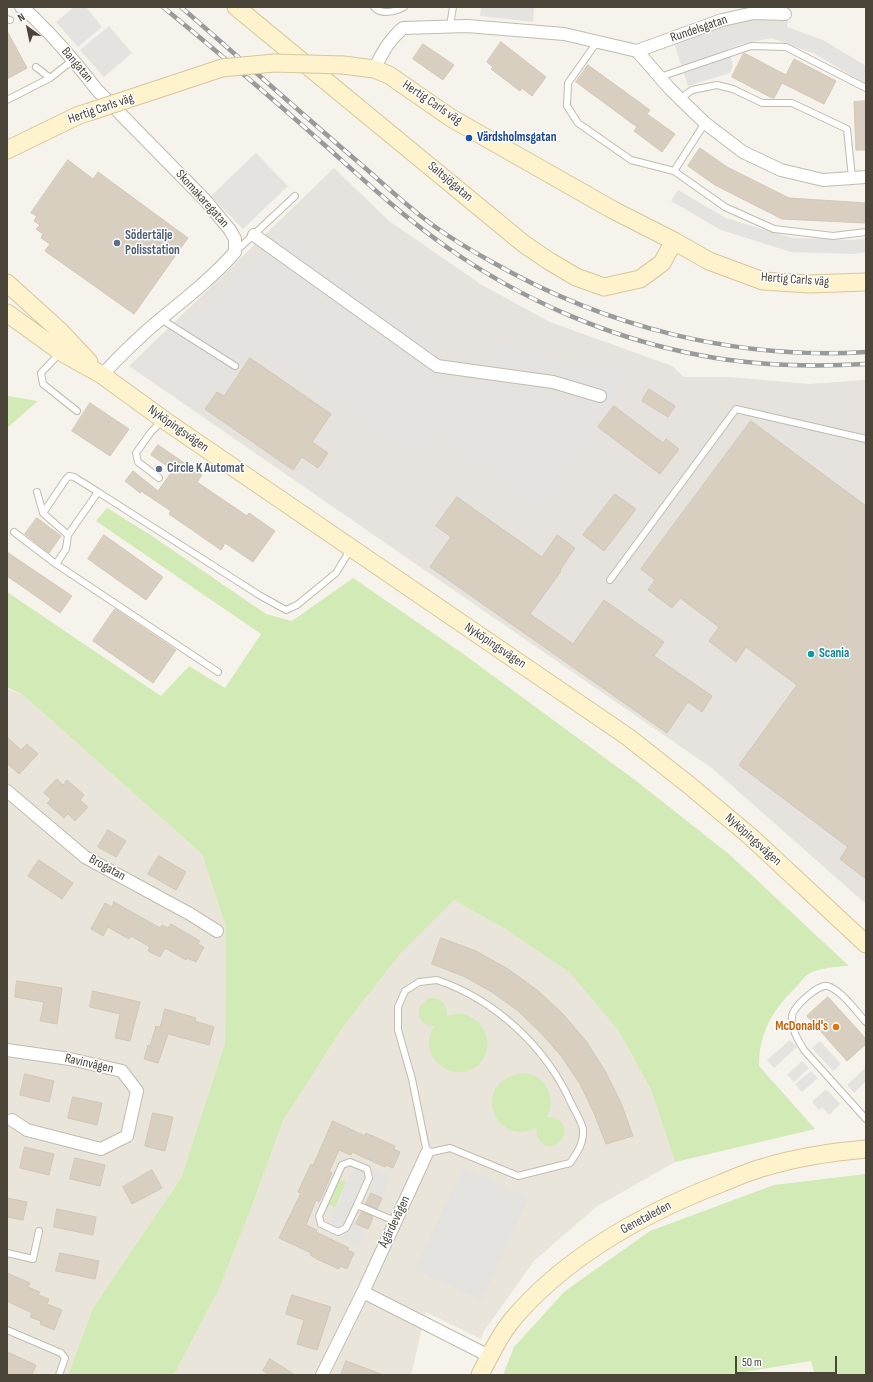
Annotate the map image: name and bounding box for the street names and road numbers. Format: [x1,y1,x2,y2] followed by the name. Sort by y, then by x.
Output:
[668,12,730,46] street label: Rundelsgatan
[58,44,96,86] street label: Bangatan
[399,77,465,129] street label: Hertig Carls väg
[66,90,136,128] street label: Hertig Carls väg
[424,159,476,205] street label: Saltsjögatan
[172,167,232,231] street label: Skomakaregatan
[760,270,830,290] street label: Hertig Carls väg
[145,402,211,456] street label: Nyköpingsvägen
[461,620,529,672] street label: Nyköpingsvägen
[721,811,785,869] street label: Nyköpingsvägen
[86,852,128,884] street label: Brogatan
[63,1051,115,1077] street label: Ravinvägen
[376,1194,414,1250] street label: Ågärdevägen
[618,1198,674,1238] street label: Genetaleden

